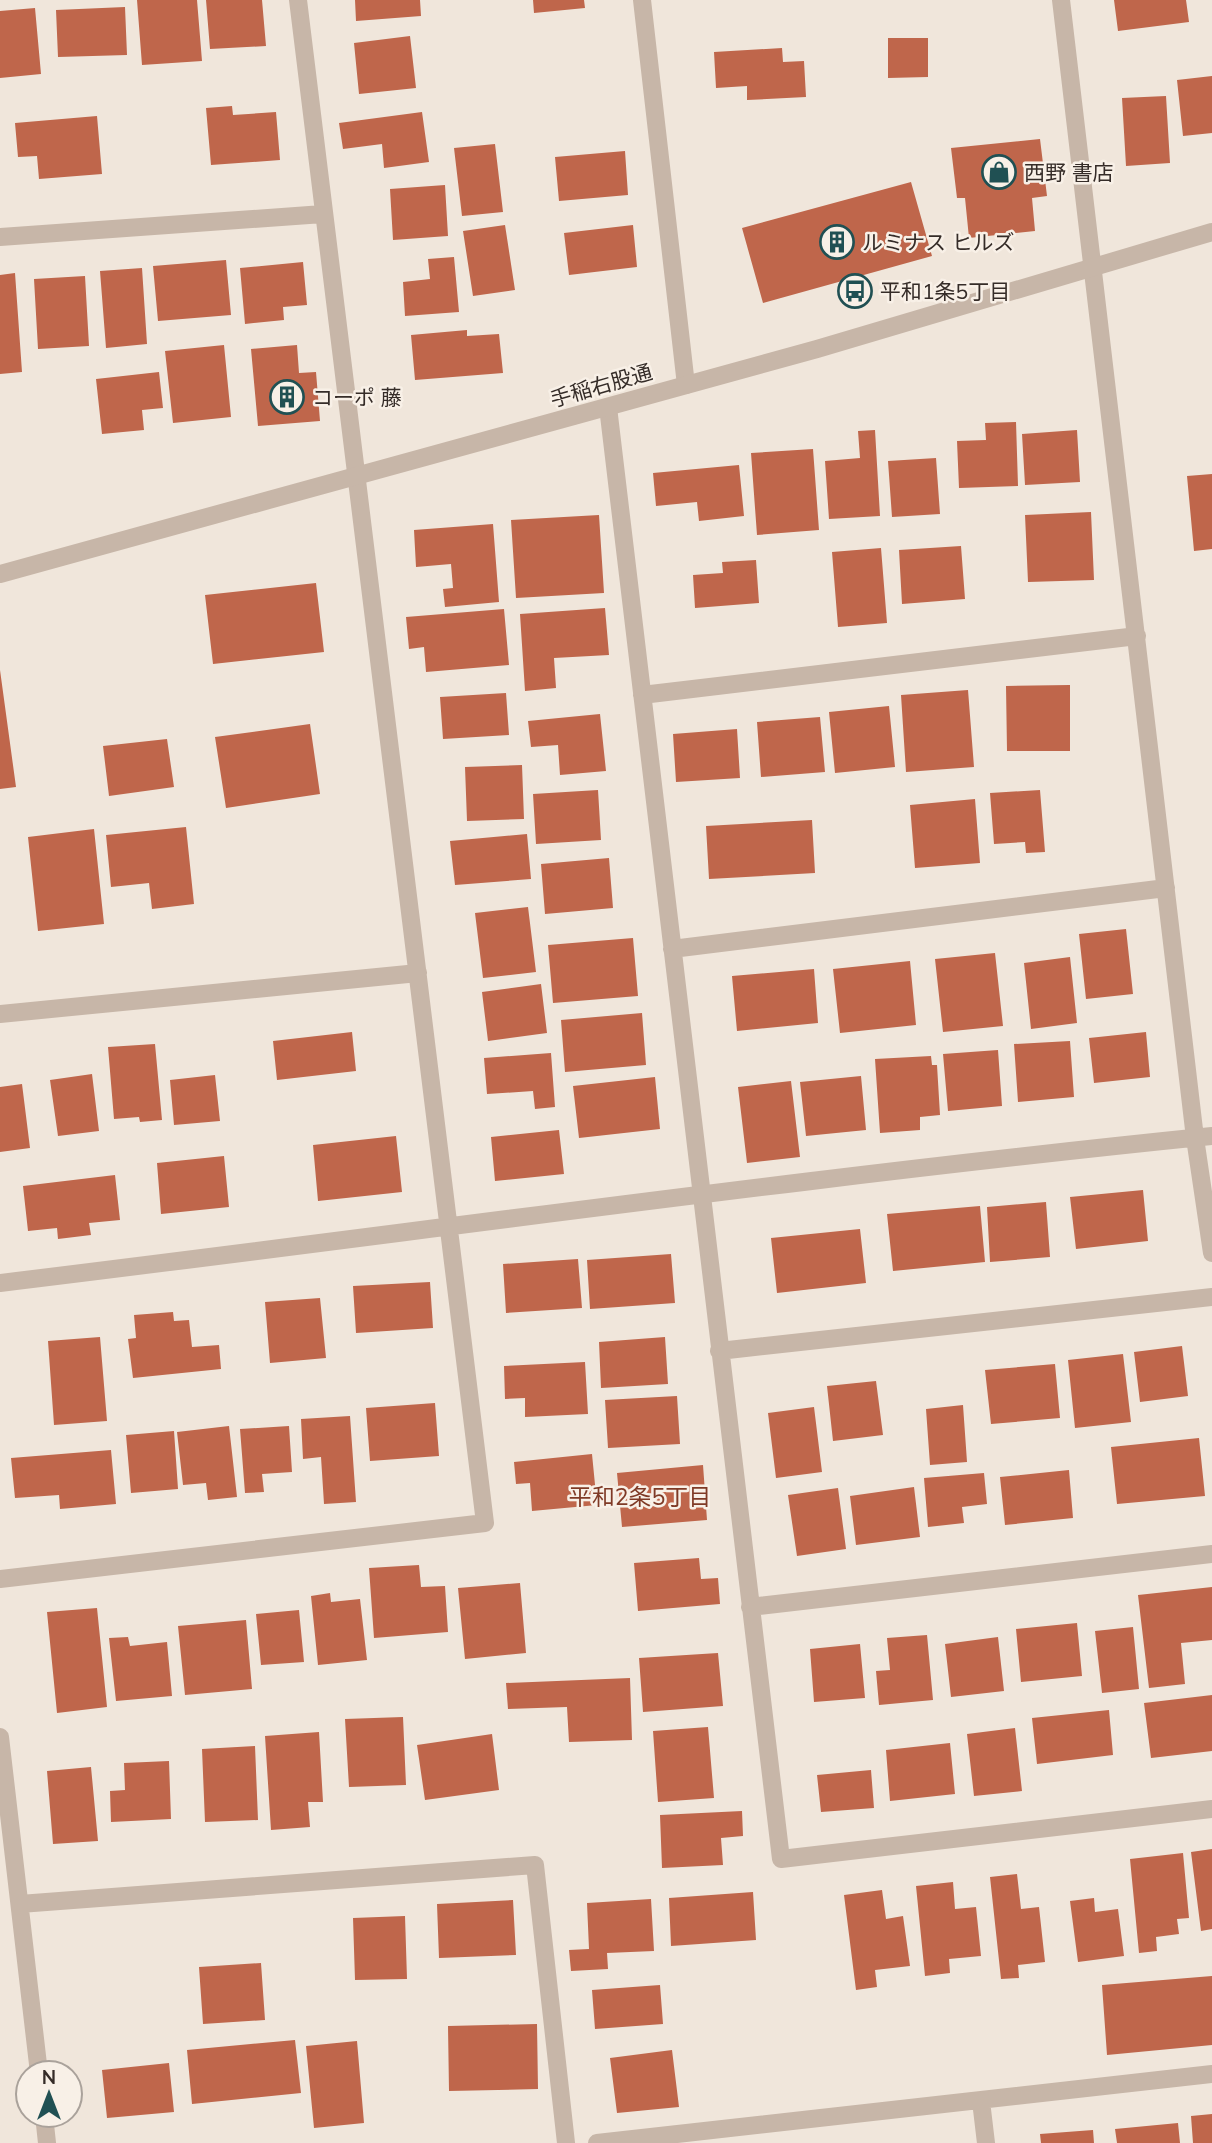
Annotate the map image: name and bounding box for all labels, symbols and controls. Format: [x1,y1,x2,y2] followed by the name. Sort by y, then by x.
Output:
[980,153,1018,191] shop icon: 西野 書店
[1024,159,1113,185] place label: 西野 書店
[818,223,856,261] building icon: ルミナス ヒルズ
[862,229,1014,255] place label: ルミナス ヒルズ
[836,272,874,310] bus stop icon: 平和1条5丁目
[880,278,1010,304] place label: 平和1条5丁目
[547,358,655,412] street label: 手稲右股通
[268,378,306,416] building icon: コーポ 藤
[312,384,401,410] place label: コーポ 藤
[569,1482,711,1511] district label: 平和2条5丁目
[14,2059,84,2129] north arrow
[42,2065,56,2089] text: N

